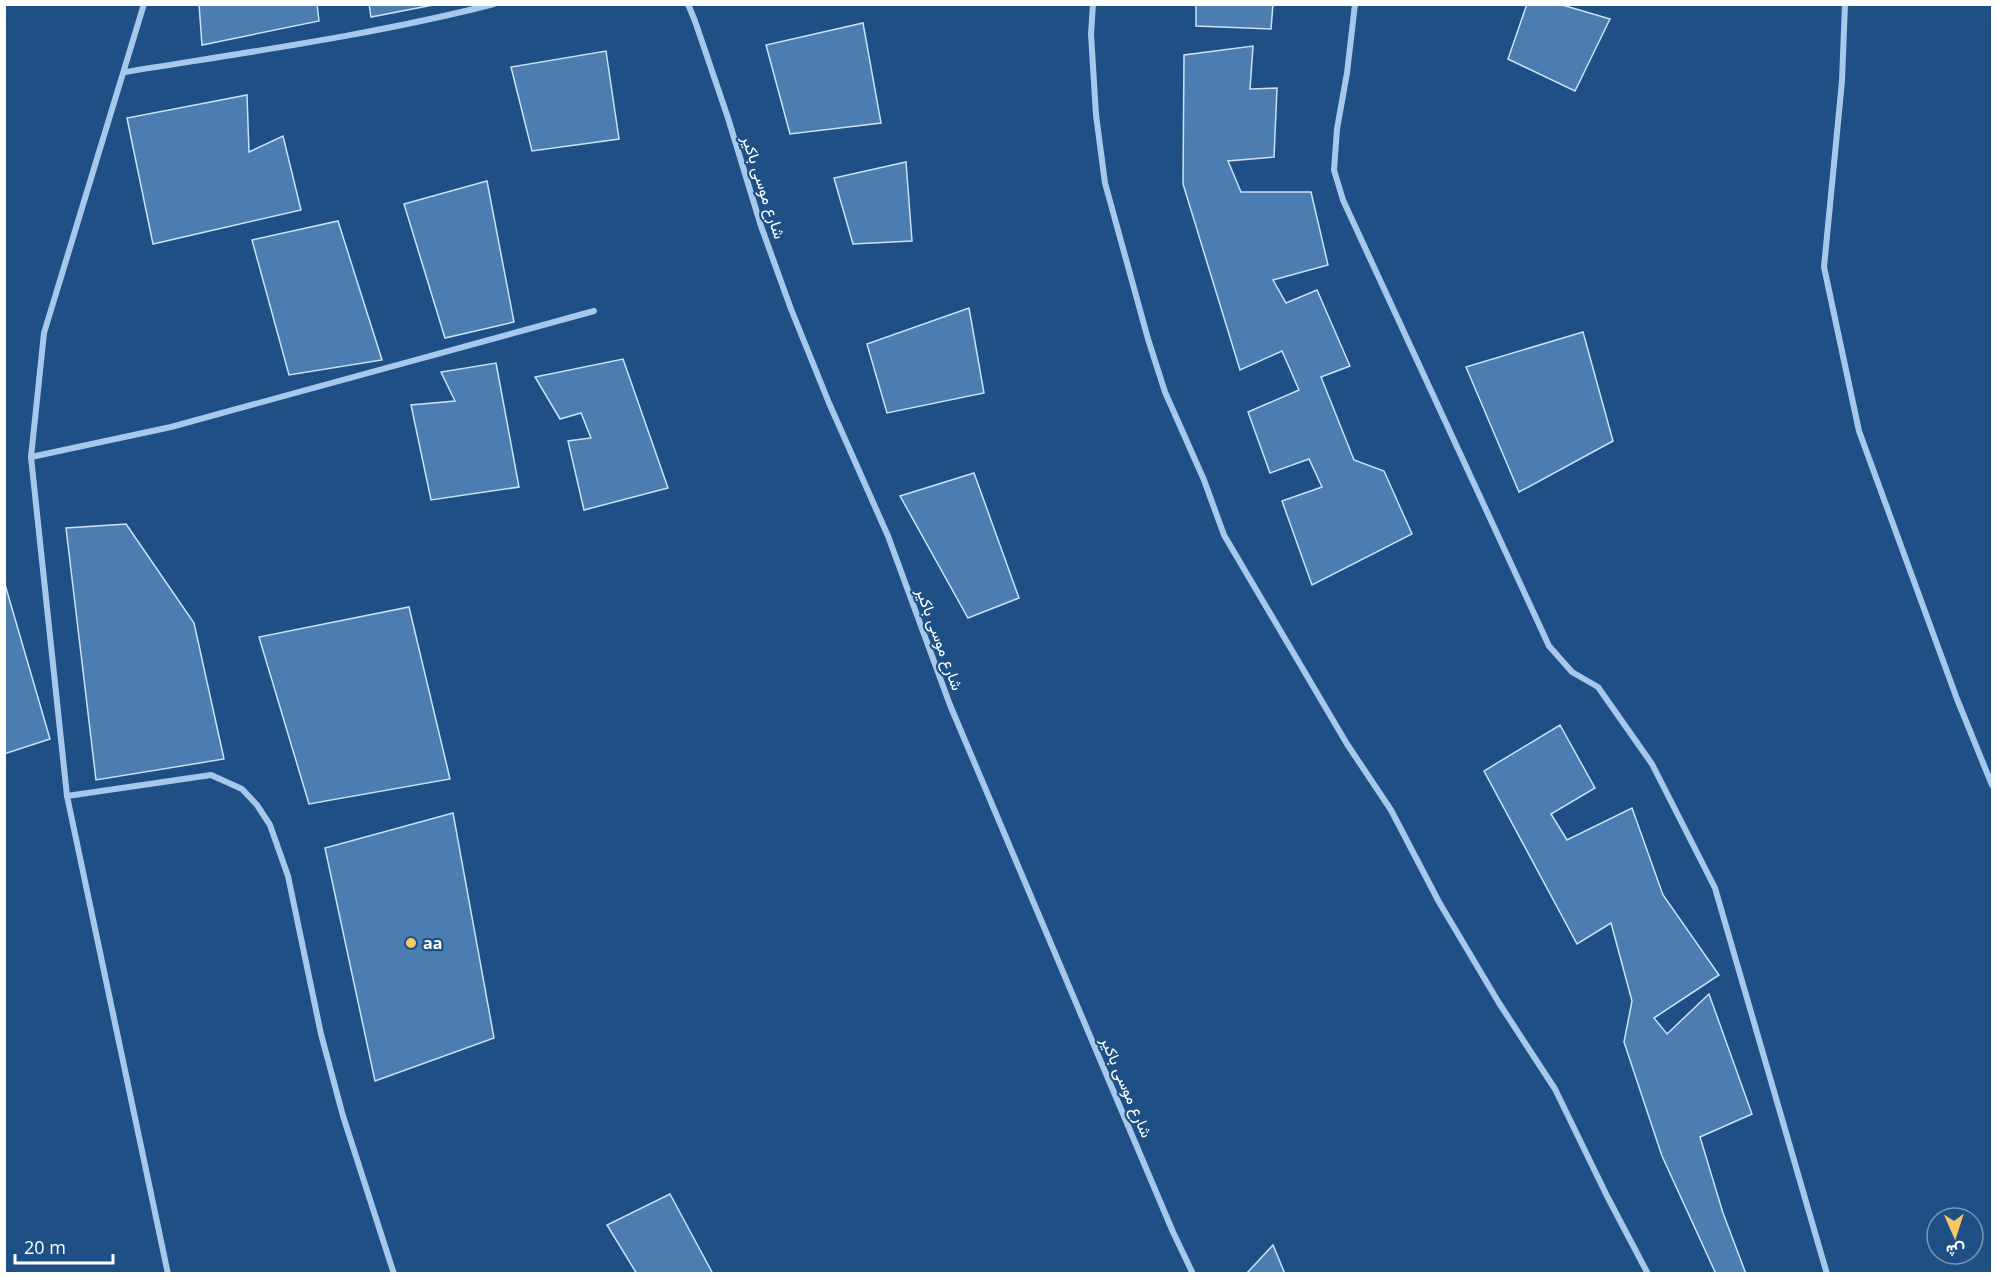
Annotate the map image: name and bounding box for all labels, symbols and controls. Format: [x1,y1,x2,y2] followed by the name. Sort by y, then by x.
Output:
[736,131,791,242] street label: شارع موسى باكير
[910,584,969,694] street label: شارع موسى باكير
[423,932,442,954] place label: aa
[404,936,418,950] marker: aa
[1095,1032,1158,1141] street label: شارع موسى باكير
[1925,1206,1985,1266] north arrow
[15,1227,112,1265] scale bar
[24,1235,66,1259] text: 20 m
[1946,1239,1966,1262] text: ش

